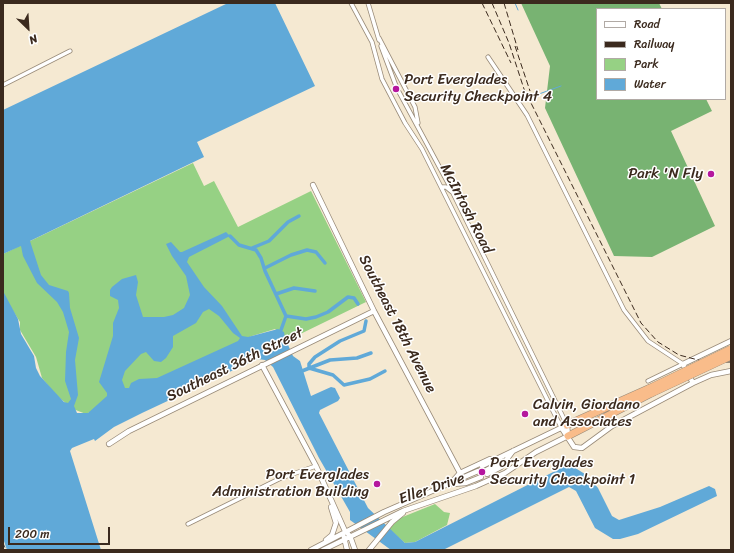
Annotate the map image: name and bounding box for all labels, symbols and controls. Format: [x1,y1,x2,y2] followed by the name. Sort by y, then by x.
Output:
[8,8,48,48] north arrow
[596,8,726,100] legend
[634,13,660,35] text: Road
[26,29,41,50] text: N
[634,33,675,55] text: Railway
[634,53,659,75] text: Park
[404,71,552,106] place label: Port Everglades Security Checkpoint 4
[634,73,666,95] text: Water
[391,84,401,94] marker: Port Everglades Security Checkpoint 4
[436,161,496,257] street label: McIntosh Road
[628,165,703,183] place label: Park 'N Fly
[706,169,716,179] marker: Park 'N Fly
[354,252,440,396] street label: Southeast 18th Avenue
[164,324,306,406] street label: Southeast 36th Street
[533,396,640,431] place label: Calvin, Giordano and Associates
[520,409,530,419] marker: Calvin, Giordano and Associates
[490,454,635,489] place label: Port Everglades Security Checkpoint 1
[212,466,369,501] place label: Port Everglades Administration Building
[477,467,487,477] marker: Port Everglades Security Checkpoint 1
[397,469,467,509] street label: Eller Drive
[372,479,382,489] marker: Port Everglades Administration Building
[10,519,112,545] scale bar
[15,523,49,545] text: 200 m

